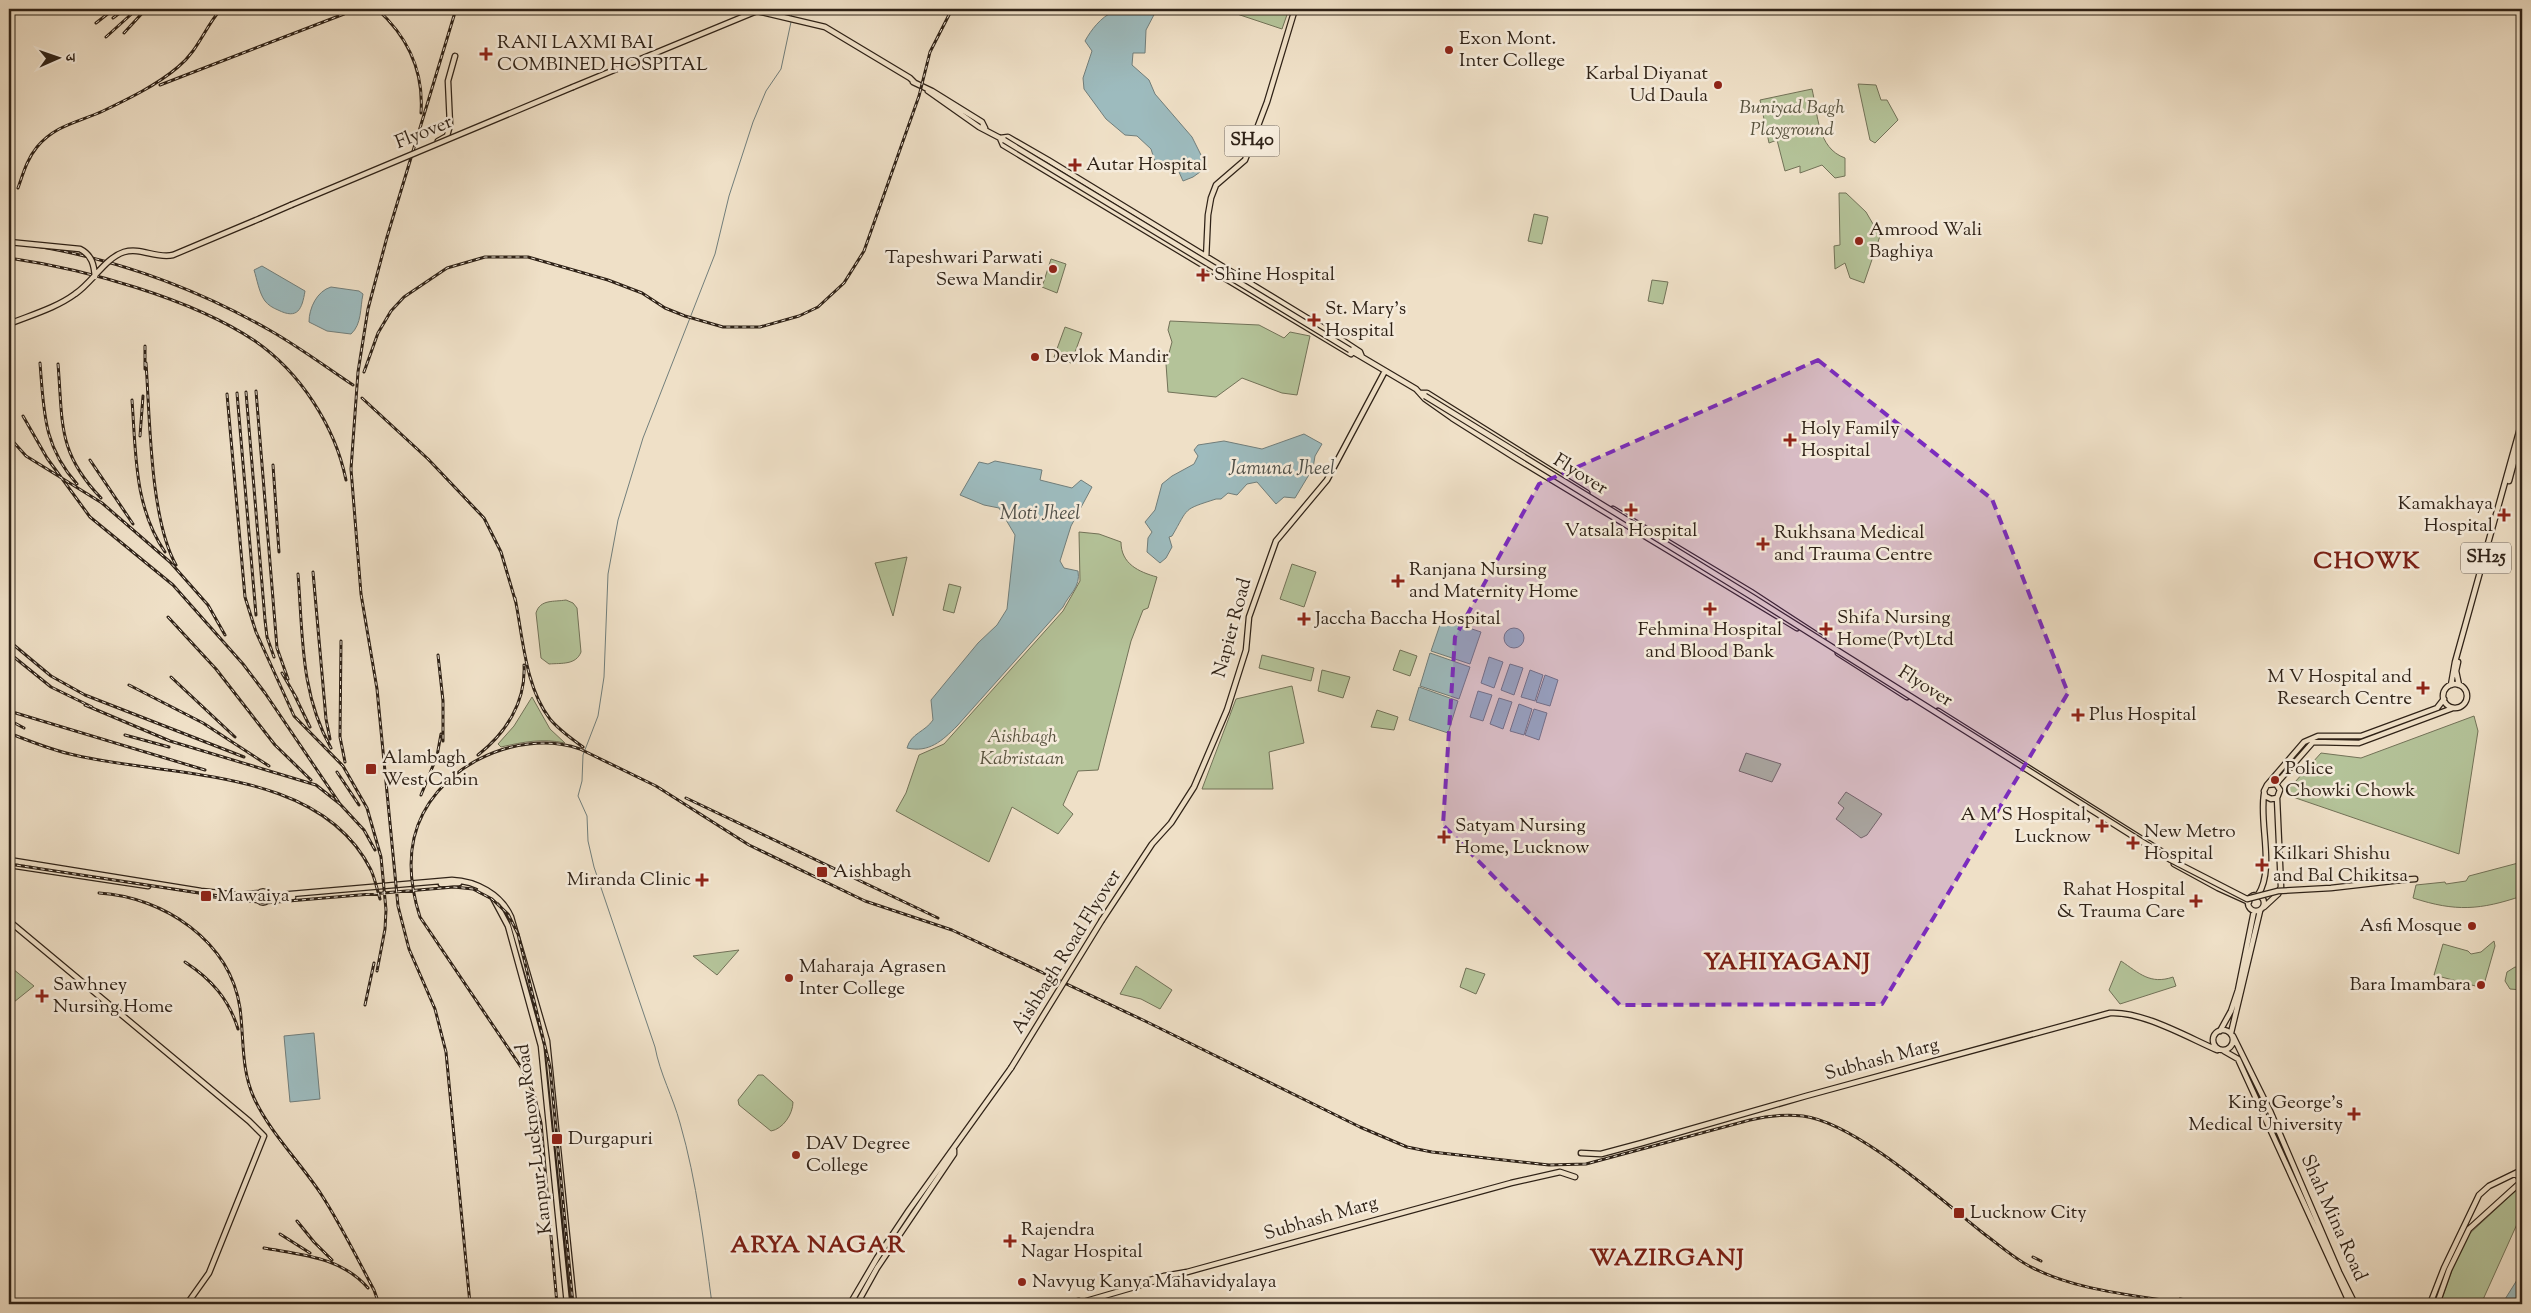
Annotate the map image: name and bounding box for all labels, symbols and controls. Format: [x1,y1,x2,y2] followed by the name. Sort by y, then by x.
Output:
[1459,26,1565,75] place label: Exon Mont. Inter College
[497,30,708,79] place label: RANI LAXMI BAI COMBINED HOSPITAL
[32,32,82,82] north arrow
[1443,44,1455,56] marker: Exon Mont. Inter College
[479,47,493,61] marker: RANI LAXMI BAI COMBINED HOSPITAL
[59,53,79,62] text: उ
[1585,61,1708,110] place label: Karbal Diyanat Ud Daula
[1712,79,1724,91] marker: Karbal Diyanat Ud Daula
[1739,95,1846,144] park label: Buniyad Bagh Playground
[391,109,457,157] street label: Flyover
[1224,125,1280,156] road number: SH40
[1086,152,1207,179] place label: Autar Hospital
[1068,158,1082,172] marker: Autar Hospital
[1869,217,1982,266] place label: Amrood Wali Baghiya
[1853,235,1865,247] marker: Amrood Wali Baghiya
[885,245,1043,294] place label: Tapeshwari Parwati Sewa Mandir
[1214,262,1335,289] place label: Shine Hospital
[1047,263,1059,275] marker: Tapeshwari Parwati Sewa Mandir
[1196,268,1210,282] marker: Shine Hospital
[1325,296,1406,345] place label: St. Mary's Hospital
[1307,313,1321,327] marker: St. Mary's Hospital
[1045,344,1169,371] place label: Devlok Mandir
[1029,351,1041,363] marker: Devlok Mandir
[1801,416,1900,465] place label: Holy Family Hospital
[1783,433,1797,447] marker: Holy Family Hospital
[1547,448,1613,502] street label: Flyover
[1228,455,1335,484] water label: Jamuna Jheel
[2398,491,2493,540] place label: Kamakhaya Hospital
[1000,500,1080,529] water label: Moti Jheel
[1624,503,1638,517] marker: Vatsala Hospital
[2497,508,2511,522] marker: Kamakhaya Hospital
[1565,518,1697,545] place label: Vatsala Hospital
[1774,520,1933,569] place label: Rukhsana Medical and Trauma Centre
[1756,537,1770,551] marker: Rukhsana Medical and Trauma Centre
[2461,542,2511,574] road number: SH25
[2313,545,2421,579] district label: CHOWK
[1409,557,1579,606] place label: Ranjana Nursing and Maternity Home
[1391,574,1405,588] marker: Ranjana Nursing and Maternity Home
[1207,575,1259,681] street label: Napier Road
[1703,602,1717,616] marker: Fehmina Hospital and Blood Bank
[1837,605,1954,654] place label: Shifa Nursing Home(Pvt)Ltd
[1314,606,1501,633] place label: Jaccha Baccha Hospital
[1297,612,1311,626] marker: Jaccha Baccha Hospital
[1638,617,1782,666] place label: Fehmina Hospital and Blood Bank
[1819,622,1833,636] marker: Shifa Nursing Home(Pvt)Ltd
[1892,660,1958,714] street label: Flyover
[2267,664,2412,713] place label: M V Hospital and Research Centre
[2416,681,2430,695] marker: M V Hospital and Research Centre
[2089,702,2197,729] place label: Plus Hospital
[2071,708,2085,722] marker: Plus Hospital
[979,724,1065,773] park label: Aishbagh Kabristaan
[382,745,479,794] place label: Alambagh West Cabin
[2285,756,2416,805] place label: Police Chowki Chowk
[364,762,378,776] marker: Alambagh West Cabin
[2269,774,2281,786] marker: Police Chowki Chowk
[1961,802,2091,851] place label: A M S Hospital, Lucknow
[1455,813,1589,862] place label: Satyam Nursing Home, Lucknow
[2095,819,2109,833] marker: A M S Hospital, Lucknow
[2144,819,2236,868] place label: New Metro Hospital
[1437,830,1451,844] marker: Satyam Nursing Home, Lucknow
[2126,836,2140,850] marker: New Metro Hospital
[2273,841,2408,890] place label: Kilkari Shishu and Bal Chikitsa
[2255,858,2269,872] marker: Kilkari Shishu and Bal Chikitsa
[833,859,912,886] place label: Aishbagh
[815,865,829,879] marker: Aishbagh
[1005,865,1129,1039] street label: Aishbagh Road Flyover
[567,867,691,894] place label: Miranda Clinic
[695,873,709,887] marker: Miranda Clinic
[2057,877,2185,926] place label: Rahat Hospital & Trauma Care
[217,883,290,910] place label: Mawaiya
[199,889,213,903] marker: Mawaiya
[2189,894,2203,908] marker: Rahat Hospital & Trauma Care
[2359,913,2462,940] place label: Asfi Mosque
[2466,920,2478,932] marker: Asfi Mosque
[1703,946,1871,980] district label: YAHIYAGANJ
[799,954,946,1003] place label: Maharaja Agrasen Inter College
[53,972,173,1021] place label: Sawhney Nursing Home
[783,972,795,984] marker: Maharaja Agrasen Inter College
[2350,972,2471,999] place label: Bara Imambara
[2475,979,2487,991] marker: Bara Imambara
[35,989,49,1003] marker: Sawhney Nursing Home
[1822,1032,1942,1088] street label: Subhash Marg
[510,1042,560,1236] street label: Kanpur-Lucknow Road
[2188,1090,2344,1139] place label: King George's Medical University
[2347,1107,2361,1121] marker: King George's Medical University
[568,1126,653,1153] place label: Durgapuri
[806,1131,910,1180] place label: DAV Degree College
[550,1132,564,1146] marker: Durgapuri
[790,1149,802,1161] marker: DAV Degree College
[2293,1150,2373,1286] street label: Shah Mina Road
[1261,1190,1381,1248] street label: Subhash Marg
[1970,1200,2087,1227] place label: Lucknow City
[1952,1206,1966,1220] marker: Lucknow City
[1021,1217,1143,1266] place label: Rajendra Nagar Hospital
[730,1229,906,1263] district label: ARYA NAGAR
[1003,1234,1017,1248] marker: Rajendra Nagar Hospital
[1590,1242,1744,1276] district label: WAZIRGANJ
[1032,1269,1277,1296] place label: Navyug Kanya Mahavidyalaya
[1016,1276,1028,1288] marker: Navyug Kanya Mahavidyalaya

